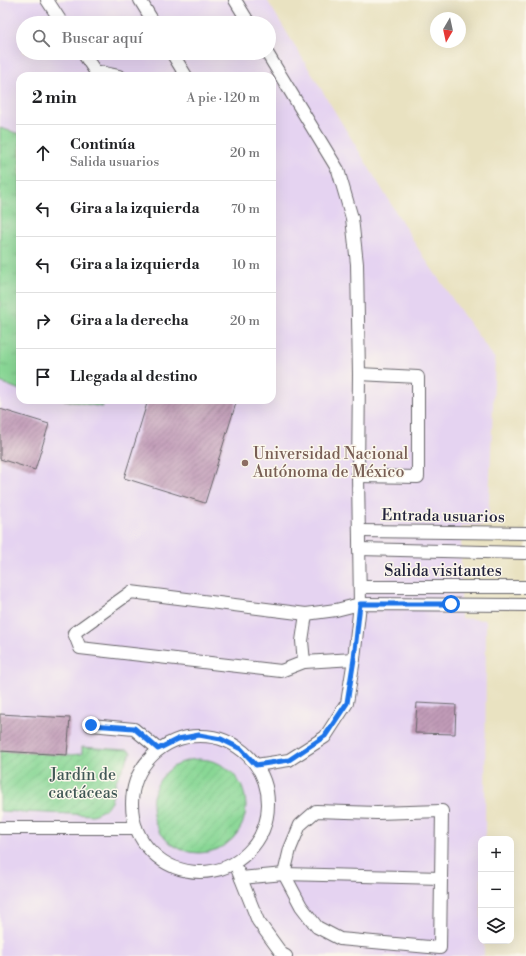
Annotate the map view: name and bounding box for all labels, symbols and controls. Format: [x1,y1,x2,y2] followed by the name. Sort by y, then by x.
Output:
[430,12,466,48] north arrow
[16,16,276,60] search box
[30,27,52,49] icon: search
[62,29,143,48] text: Buscar aquí
[32,87,77,109] text: 2 min
[187,90,260,106] text: A pie · 120 m
[70,135,135,154] text: Continúa
[32,142,54,164] icon: ahead
[230,145,260,161] text: 20 m
[70,154,159,170] text: Salida usuarios
[32,198,54,220] icon: left
[70,199,200,218] text: Gira a la izquierda
[231,201,260,217] text: 70 m
[32,254,54,276] icon: left
[70,255,200,274] text: Gira a la izquierda
[232,257,260,273] text: 10 m
[32,310,54,332] icon: right
[70,311,189,330] text: Gira a la derecha
[230,313,260,329] text: 20 m
[32,366,54,388] icon: arrive
[70,367,198,386] text: Llegada al destino
[252,444,409,482] place label: Universidad Nacional Autónoma de México
[240,458,250,468] marker: Universidad Nacional Autónoma de México
[381,505,505,527] street label: Entrada usuarios
[384,561,502,581] street label: Salida visitantes
[442,595,460,613] route start
[82,716,100,734] route end
[48,765,118,803] park label: Jardín de cactáceas
[478,836,514,944] map controls
[478,836,514,872] button: +
[478,872,514,908] button: −
[478,908,514,944] button: layers

